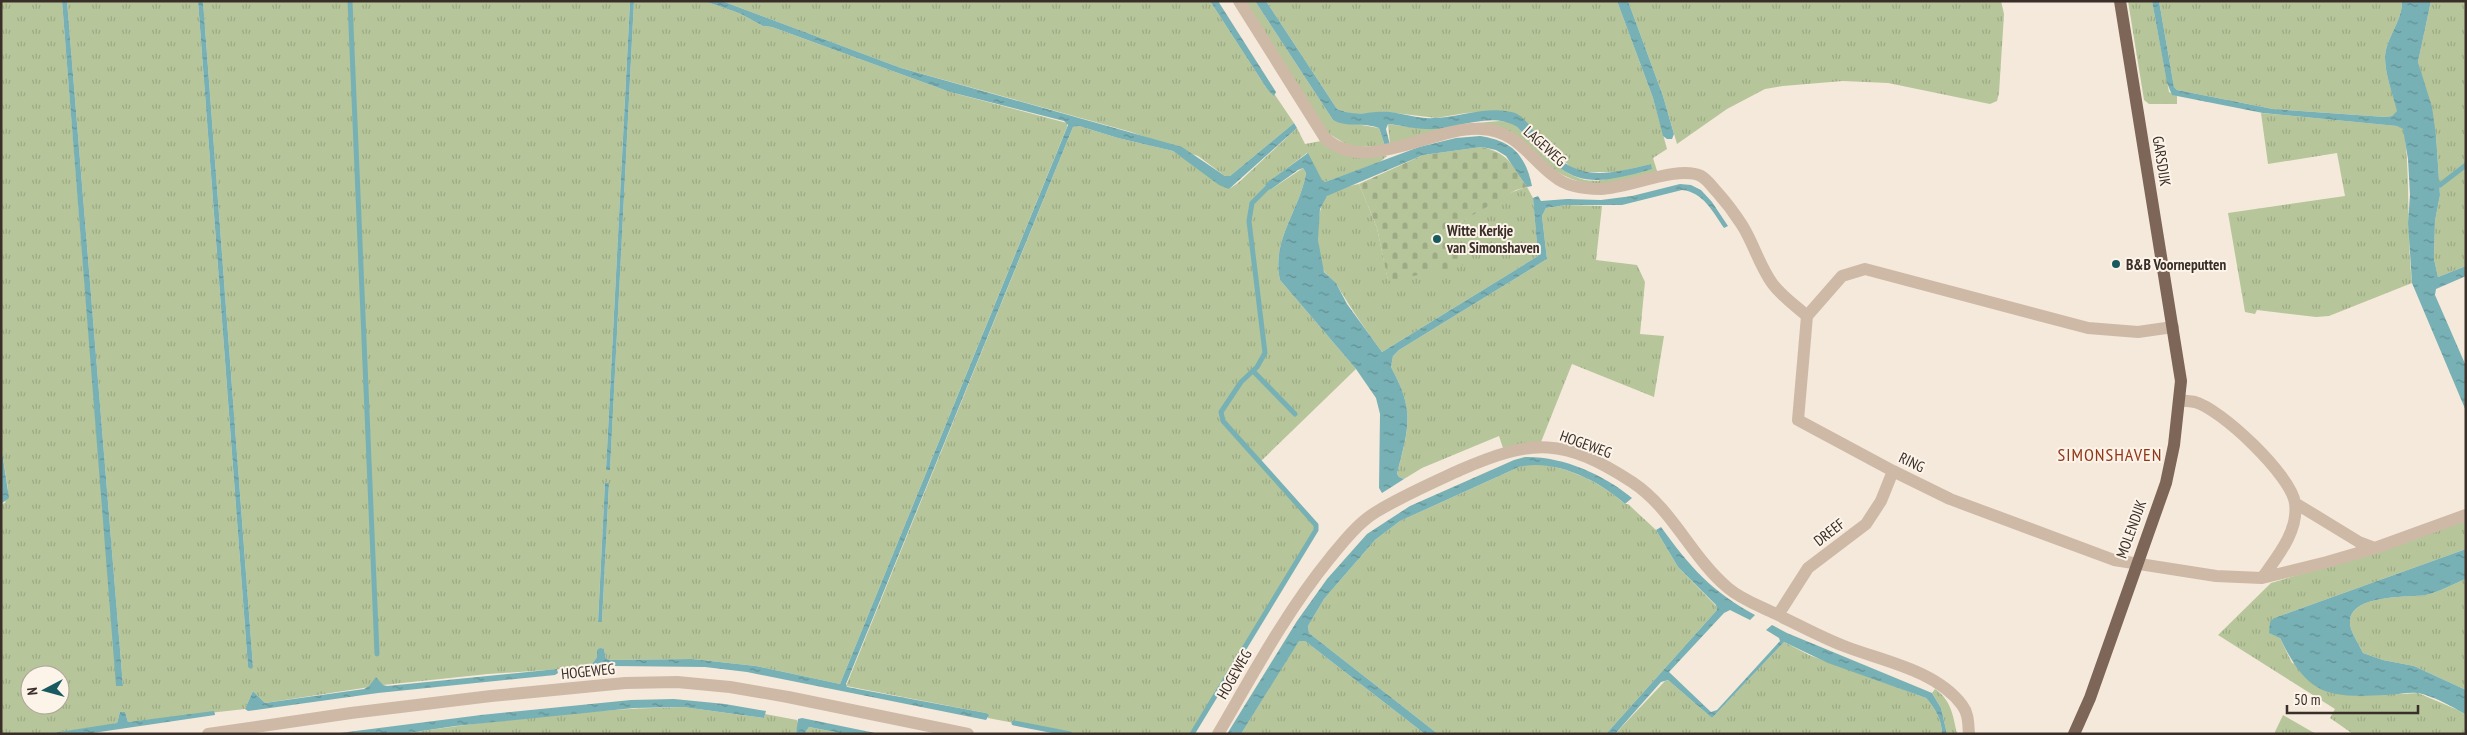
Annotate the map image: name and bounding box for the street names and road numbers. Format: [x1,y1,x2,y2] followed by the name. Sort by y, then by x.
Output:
[1520,122,1570,170] street label: LAGEWEG
[2149,135,2175,188] street label: GARSDIJK
[1557,426,1615,462] street label: HOGEWEG
[1896,448,1928,476] street label: RING
[2112,497,2151,561] street label: MOLENDIJK
[1810,514,1848,550] street label: DREEF
[1212,646,1256,702] street label: HOGEWEG
[560,659,616,683] street label: HOGEWEG

